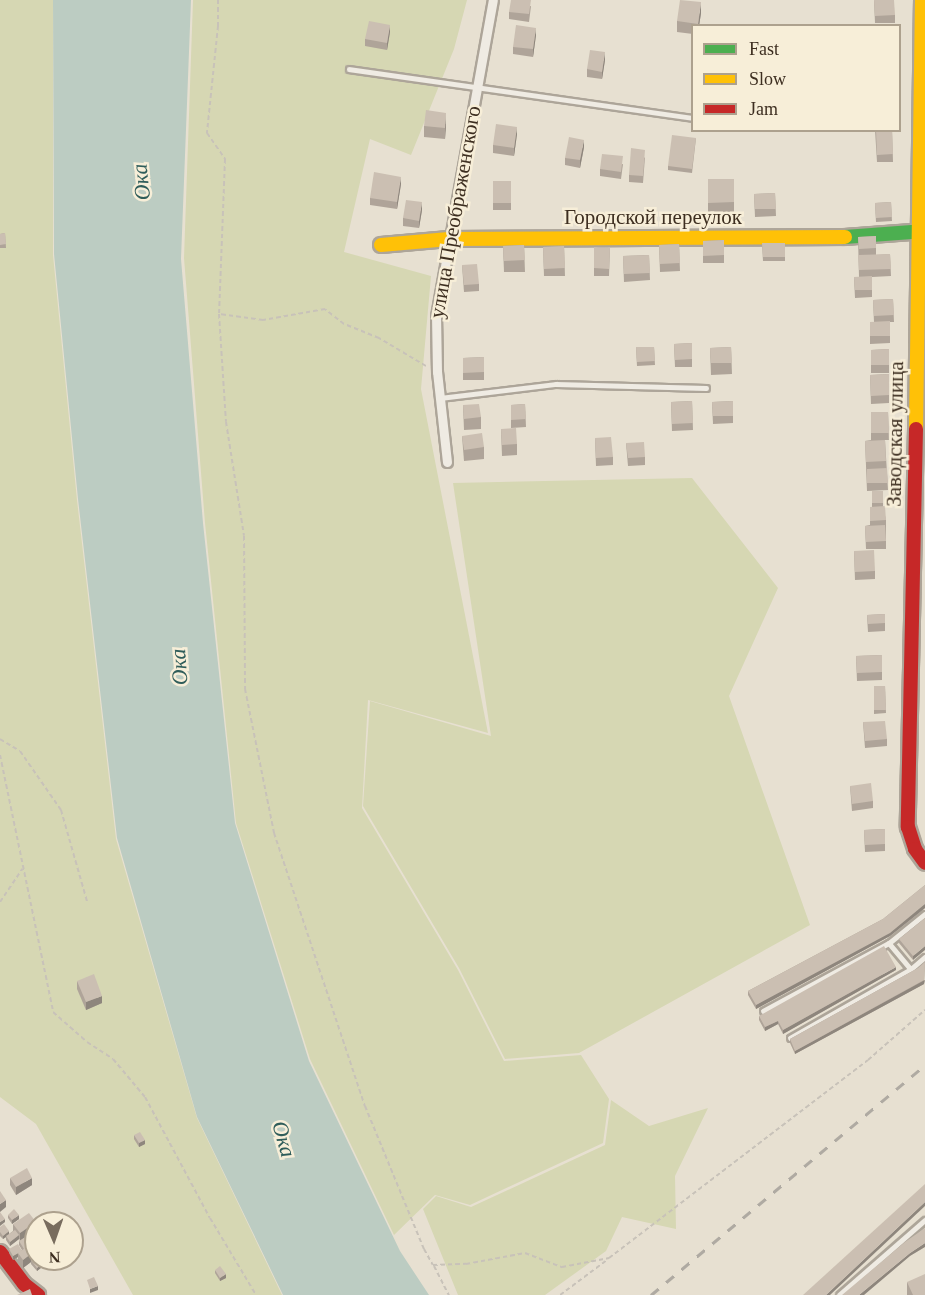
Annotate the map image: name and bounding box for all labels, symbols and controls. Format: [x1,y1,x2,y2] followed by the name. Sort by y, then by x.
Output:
[691,24,901,132] legend
[749,39,779,59] text: Fast
[749,69,786,89] text: Slow
[749,99,778,119] text: Jam
[424,104,486,320] street label: улица Преображенского
[126,162,156,202] water label: Ока
[564,204,742,230] street label: Городской переулок
[881,361,909,507] street label: Заводская улица
[165,648,193,686] water label: Ока
[266,1118,302,1160] water label: Ока
[24,1211,84,1271] north arrow
[49,1249,61,1266] text: N

